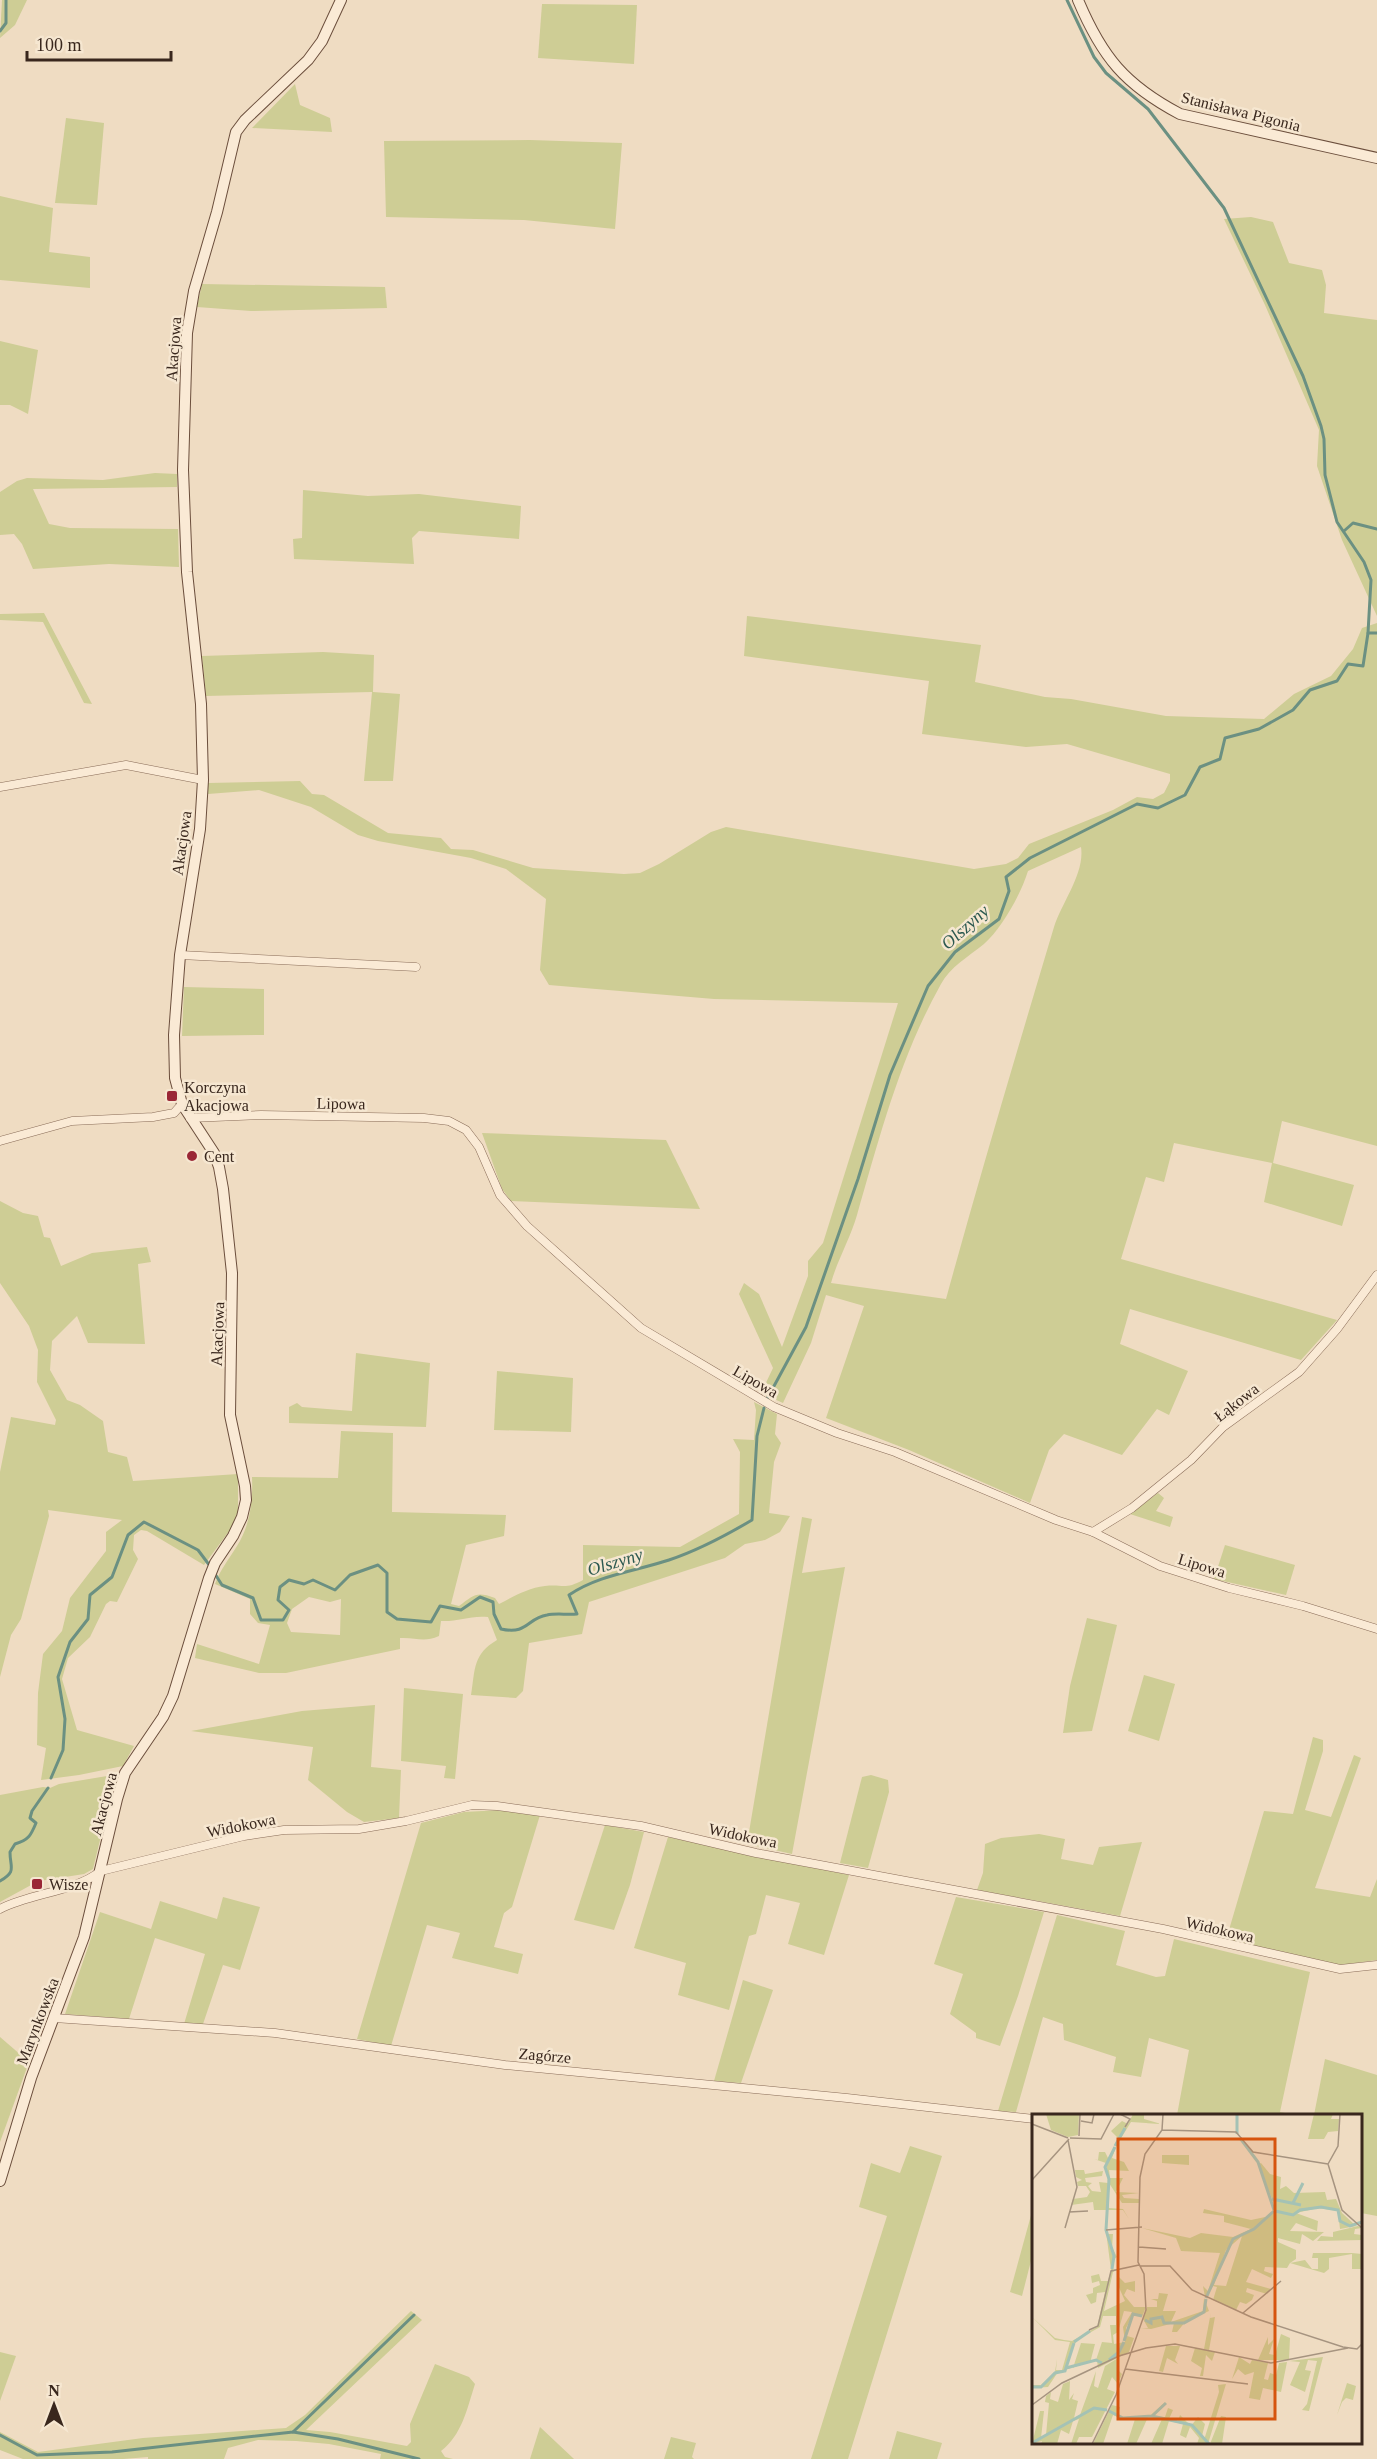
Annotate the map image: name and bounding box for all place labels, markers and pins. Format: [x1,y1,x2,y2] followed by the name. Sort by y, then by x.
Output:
[184,1079,249,1115] place label: Korczyna Akacjowa
[165,1089,179,1103] marker: Korczyna Akacjowa
[204,1148,235,1165] place label: Cent
[185,1149,199,1163] marker: Cent
[49,1876,88,1893] place label: Wisze
[30,1877,44,1891] marker: Wisze

